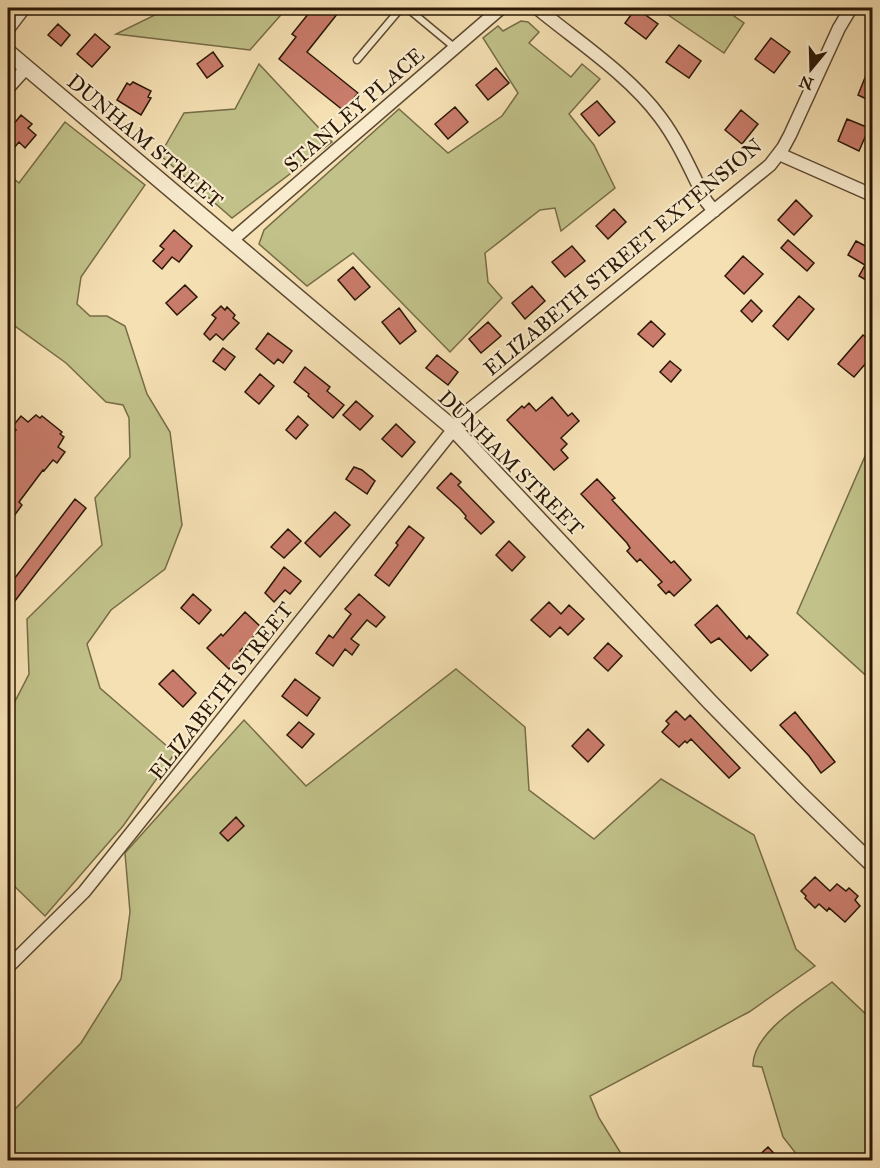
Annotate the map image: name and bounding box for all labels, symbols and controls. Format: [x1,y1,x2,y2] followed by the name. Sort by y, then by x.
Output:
[781,39,841,99] north arrow
[278,42,430,178] street label: STANLEY PLACE
[62,68,228,214] street label: DUNHAM STREET
[796,71,816,94] text: N
[478,133,768,381] street label: ELIZABETH STREET EXTENSION
[433,385,589,541] street label: DUNHAM STREET
[144,597,298,785] street label: ELIZABETH STREET

